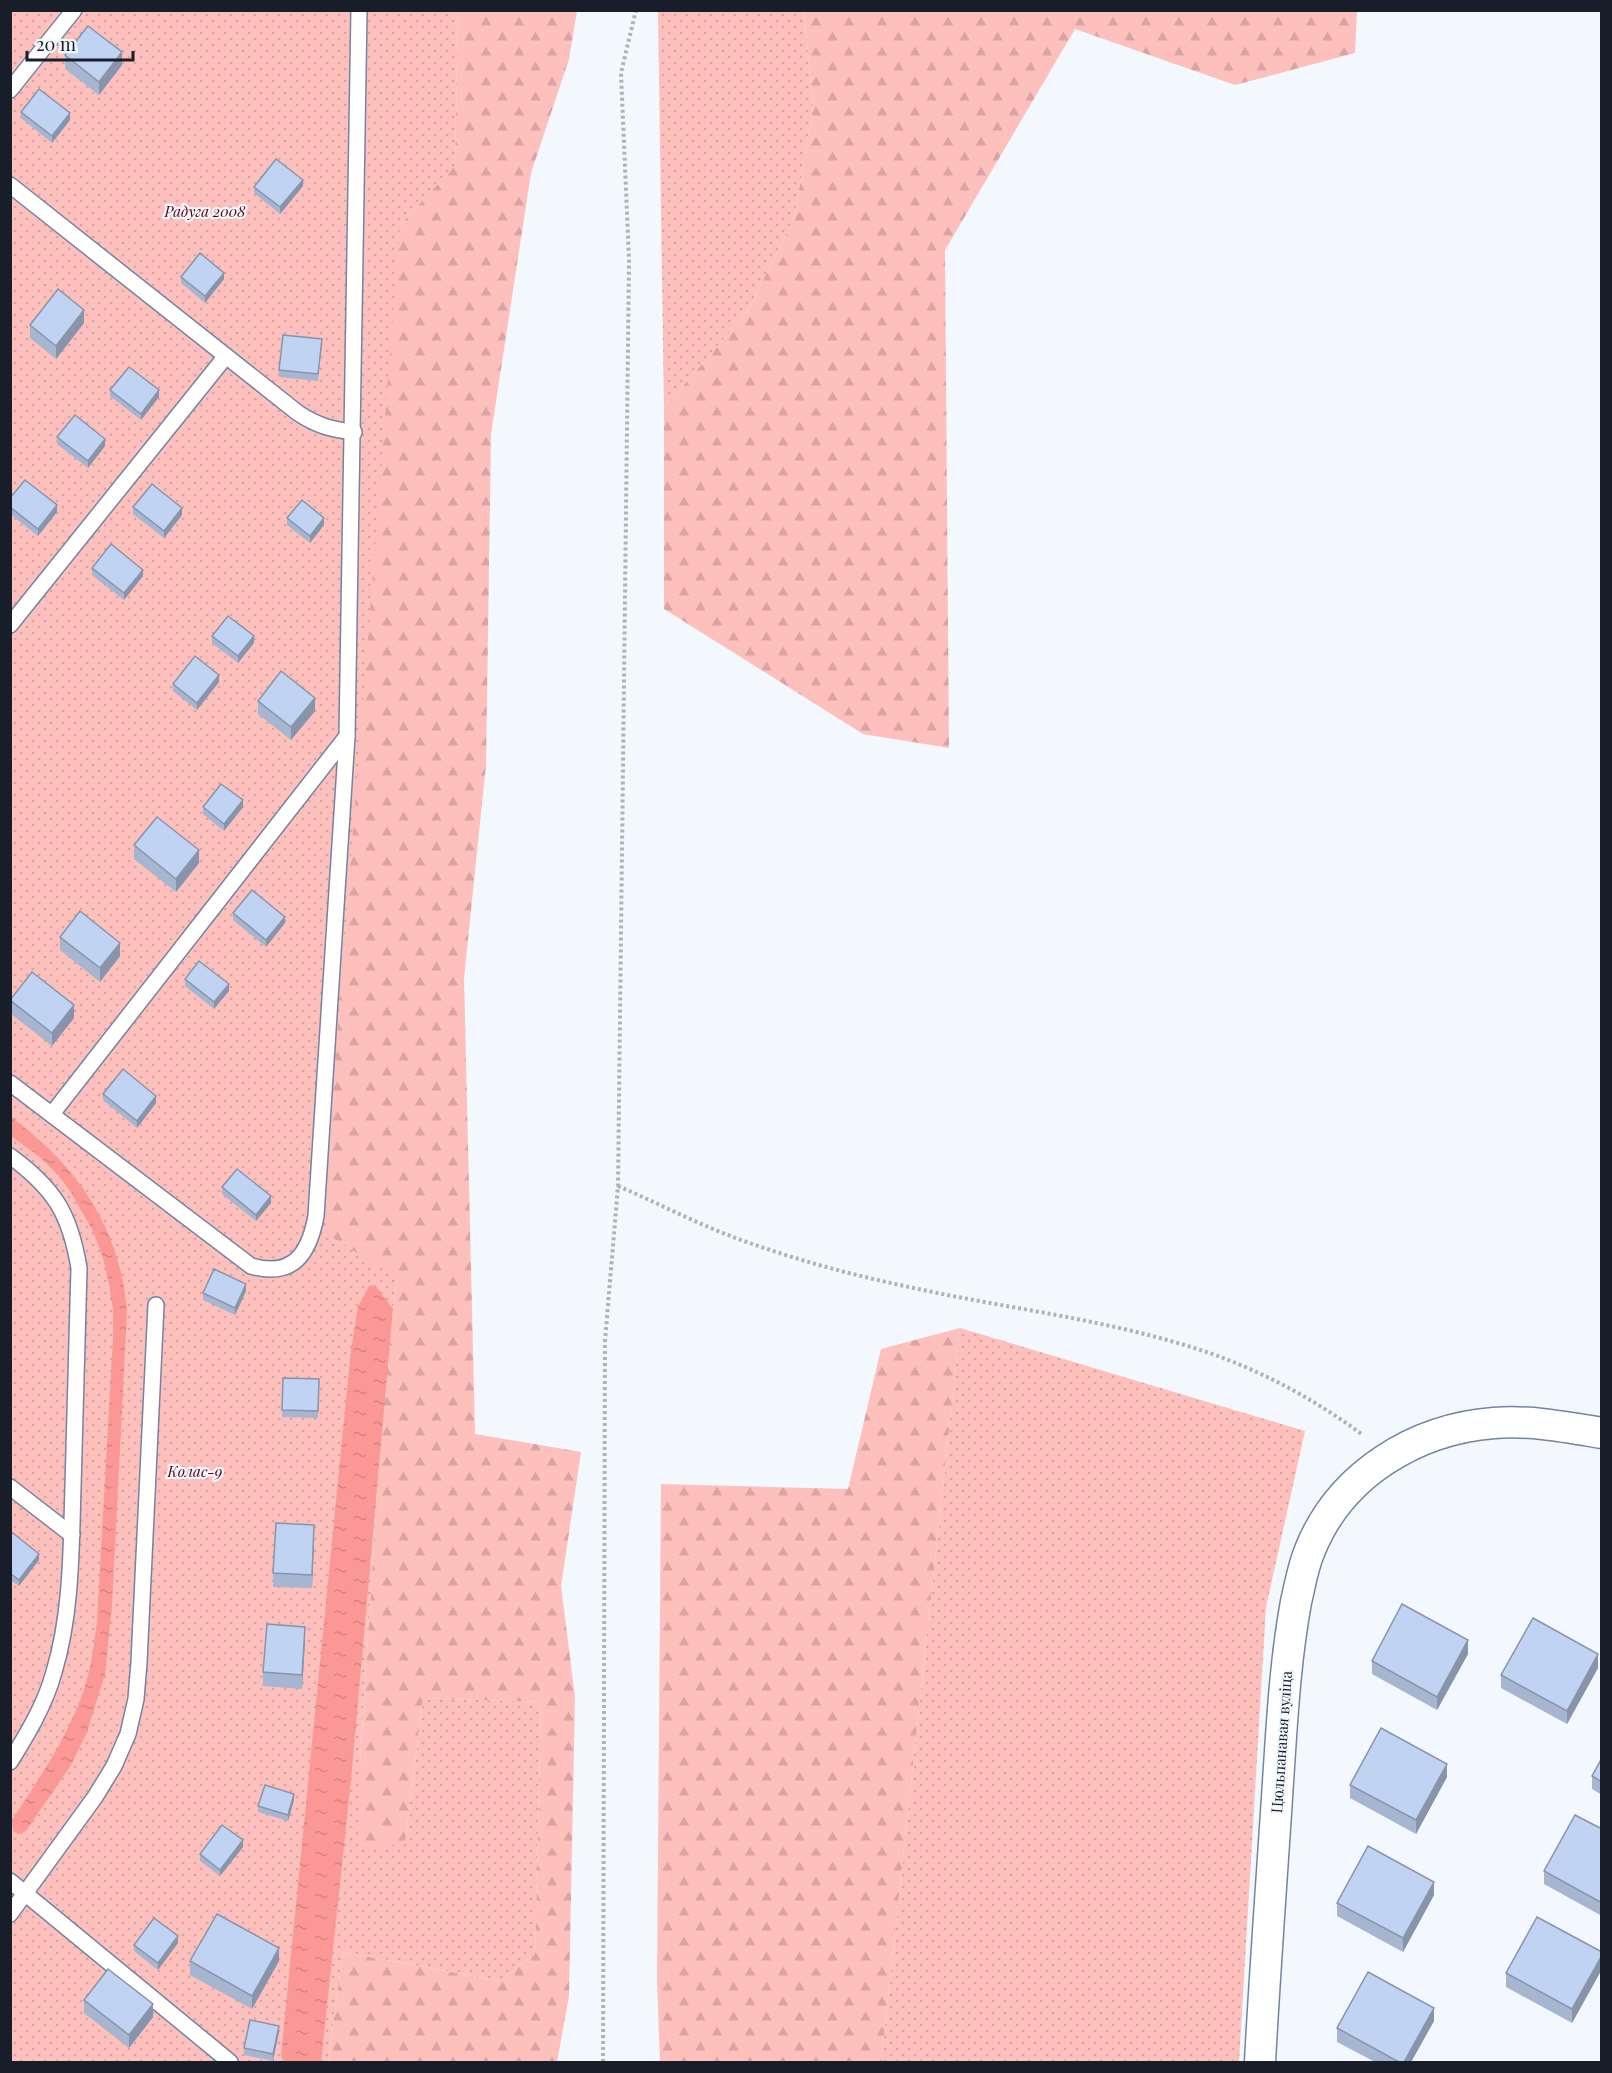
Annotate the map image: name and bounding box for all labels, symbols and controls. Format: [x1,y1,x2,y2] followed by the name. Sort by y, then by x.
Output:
[27,24,134,62] scale bar
[36,32,76,56] text: 20 m
[164,201,246,221] park label: Радуга 2008
[167,1461,222,1481] park label: Колас-9
[1266,1670,1296,1814] street label: Цюльпанавая вуліца

